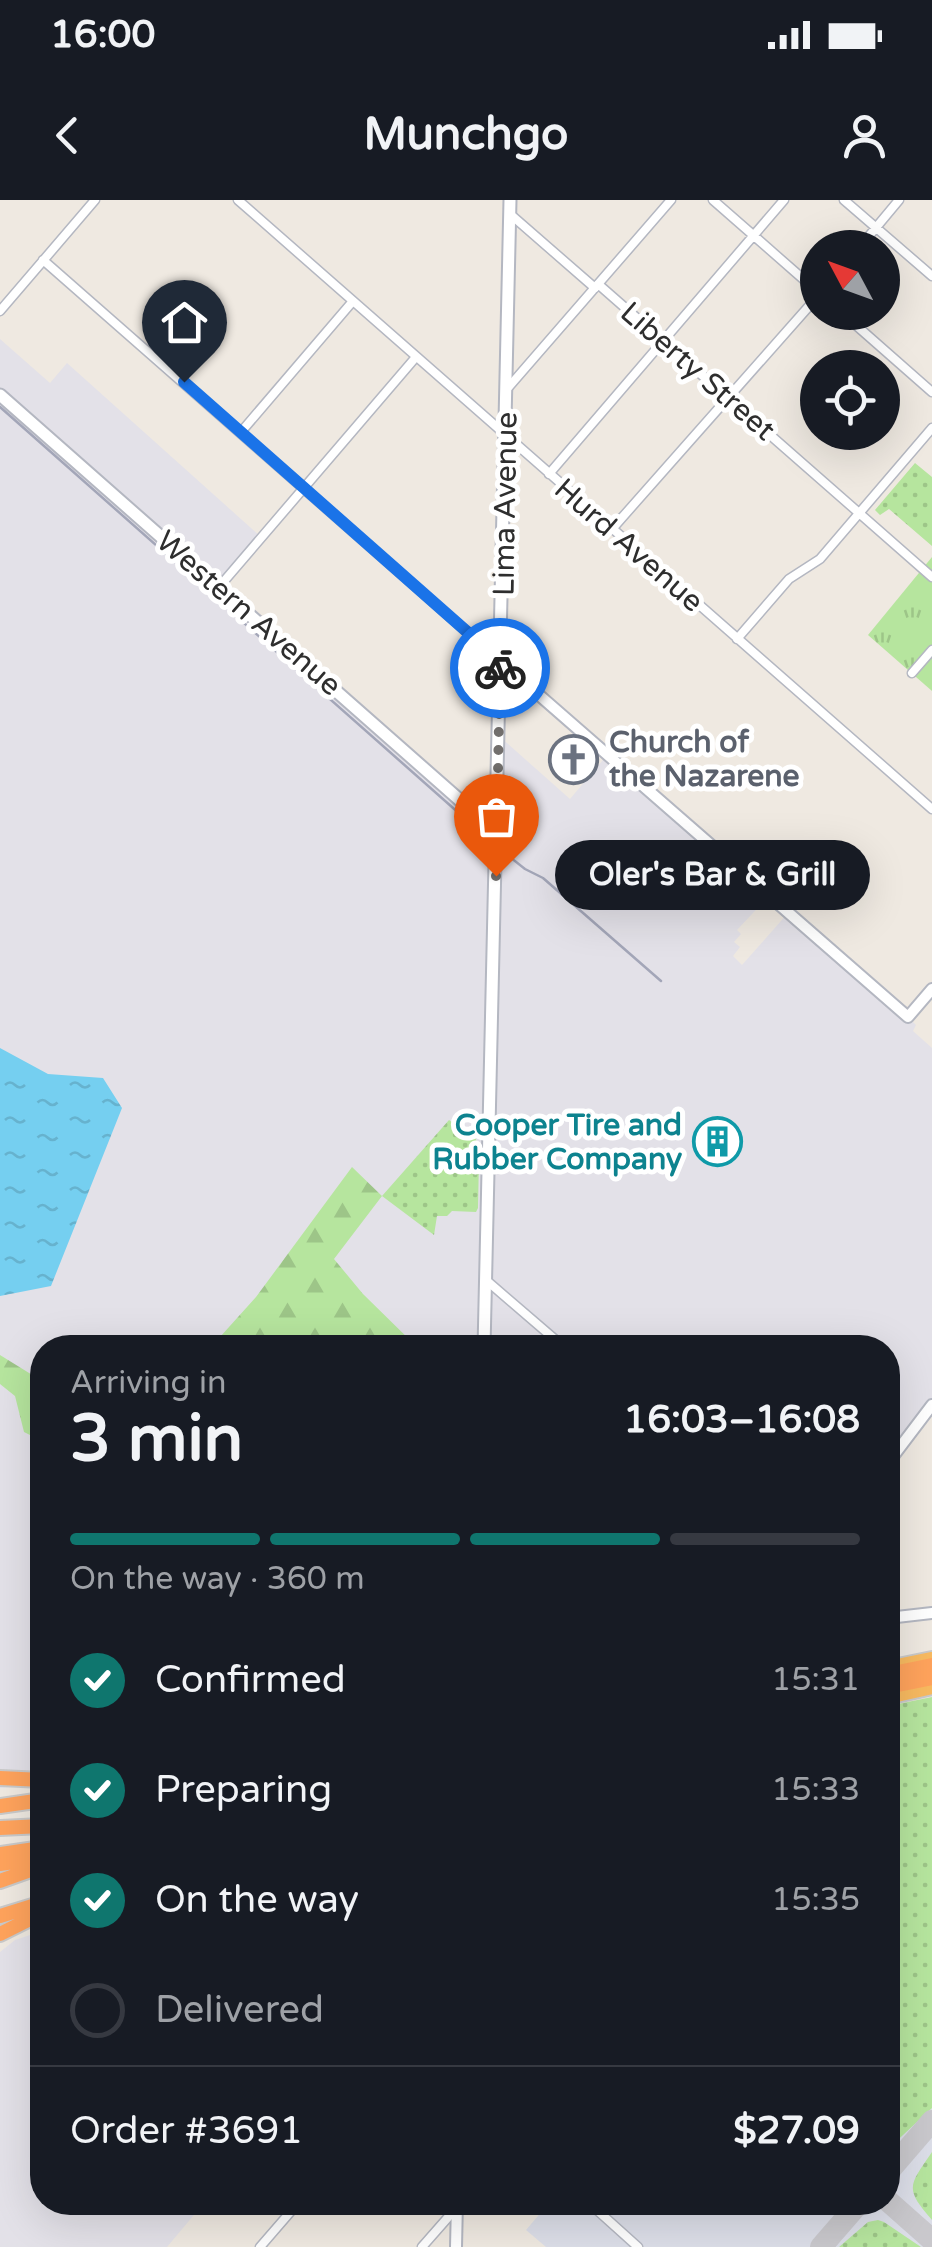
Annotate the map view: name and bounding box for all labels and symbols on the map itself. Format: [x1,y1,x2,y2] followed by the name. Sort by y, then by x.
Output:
[800,230,900,330] north arrow
[142,280,227,383] pin
[613,294,783,449] street label: Liberty Street
[485,412,526,596] street label: Lima Avenue
[546,471,711,620] street label: Hurd Avenue
[148,523,349,704] street label: Western Avenue
[450,618,550,718] courier
[609,724,800,795] place label: Church of the Nazarene
[548,733,600,785] church icon: Church of the Nazarene
[454,774,539,877] pin
[556,841,871,911] callout: Oler's Bar & Grill
[432,1107,682,1178] place label: Cooper Tire and Rubber Company
[691,1116,743,1168] building icon: Cooper Tire and Rubber Company

